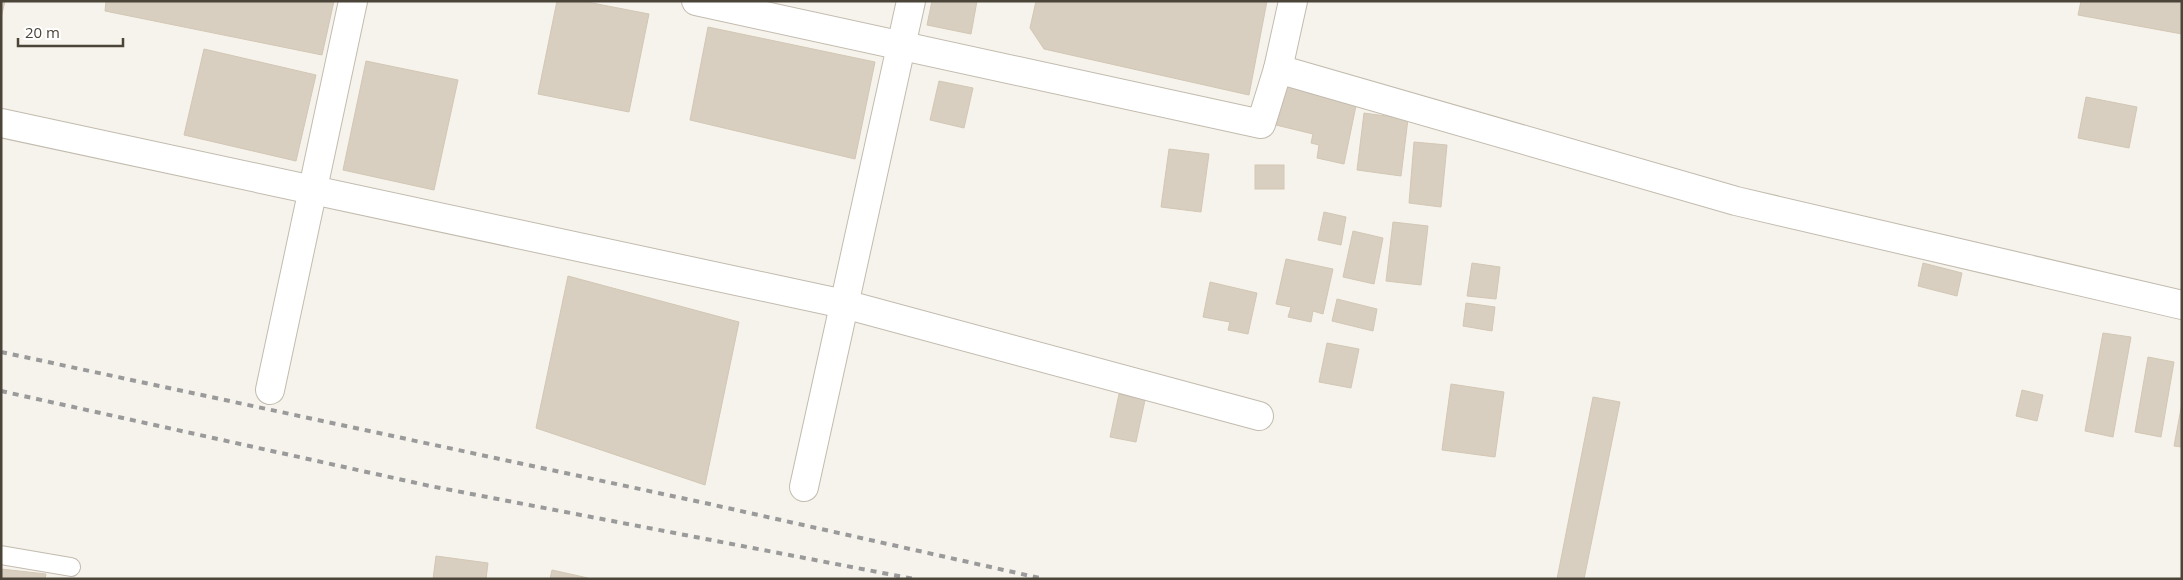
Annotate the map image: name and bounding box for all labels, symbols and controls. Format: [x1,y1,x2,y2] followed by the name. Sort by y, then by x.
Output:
[18,15,122,47] scale bar
[25,22,60,42] text: 20 m

